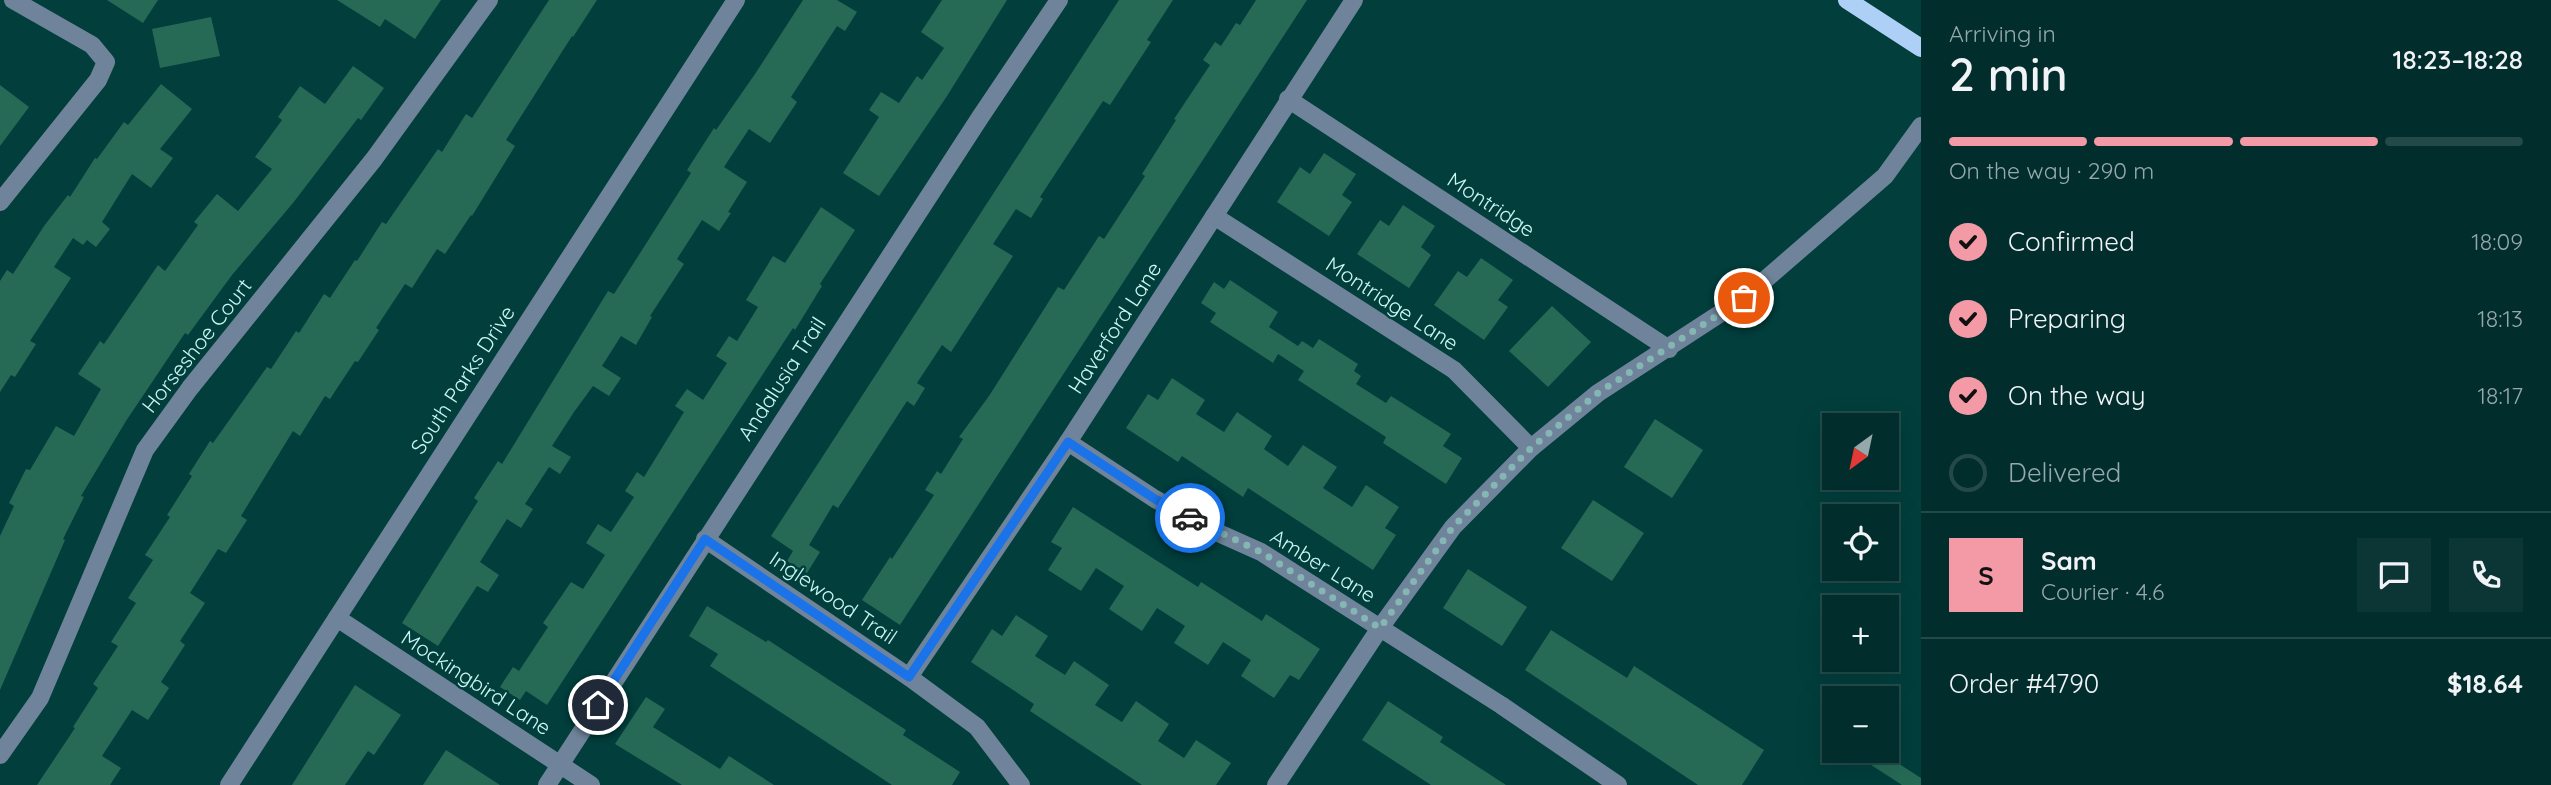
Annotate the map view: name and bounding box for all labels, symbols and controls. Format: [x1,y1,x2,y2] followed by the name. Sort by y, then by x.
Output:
[1949,19,2056,48] text: Arriving in
[2392,43,2523,76] text: 18:23–18:28
[1949,45,2068,103] text: 2 min
[1949,156,2154,185] text: On the way · 290 m
[1443,166,1540,242] street label: Montridge
[1949,223,1987,261] icon: check
[2008,225,2135,258] text: Confirmed
[2471,227,2523,256] text: 18:09
[1321,251,1464,356] street label: Montridge Lane
[1062,257,1166,398] street label: Haverford Lane
[1714,268,1774,328] pin
[136,273,257,418] street label: Horseshoe Court
[1725,279,1763,317] icon: bag
[405,300,520,459] street label: South Parks Drive
[1949,300,1987,338] icon: check
[2008,302,2126,335] text: Preparing
[2477,304,2523,333] text: 18:13
[732,312,831,445] street label: Andalusia Trail
[1949,377,1987,415] icon: check
[2008,379,2146,412] text: On the way
[2477,381,2523,410] text: 18:17
[1822,413,1899,490] north arrow
[1822,413,1899,763] map controls
[2008,456,2121,489] text: Delivered
[1155,483,1225,553] courier
[1171,499,1209,537] icon: car
[1822,504,1899,581] button: locate
[1266,523,1381,608] street label: Amber Lane
[2357,538,2431,612] button: chat
[2449,538,2523,612] button: phone
[2041,544,2097,577] text: Sam
[765,545,902,649] street label: Inglewood Trail
[1978,559,1994,592] text: S
[2041,577,2164,606] text: Courier · 4.6
[1822,595,1899,672] button: +
[397,624,556,740] street label: Mockingbird Lane
[1949,667,2099,700] text: Order #4790
[2447,667,2523,700] text: $18.64
[568,675,628,735] pin
[579,686,617,724] icon: home
[1822,686,1899,763] button: −

